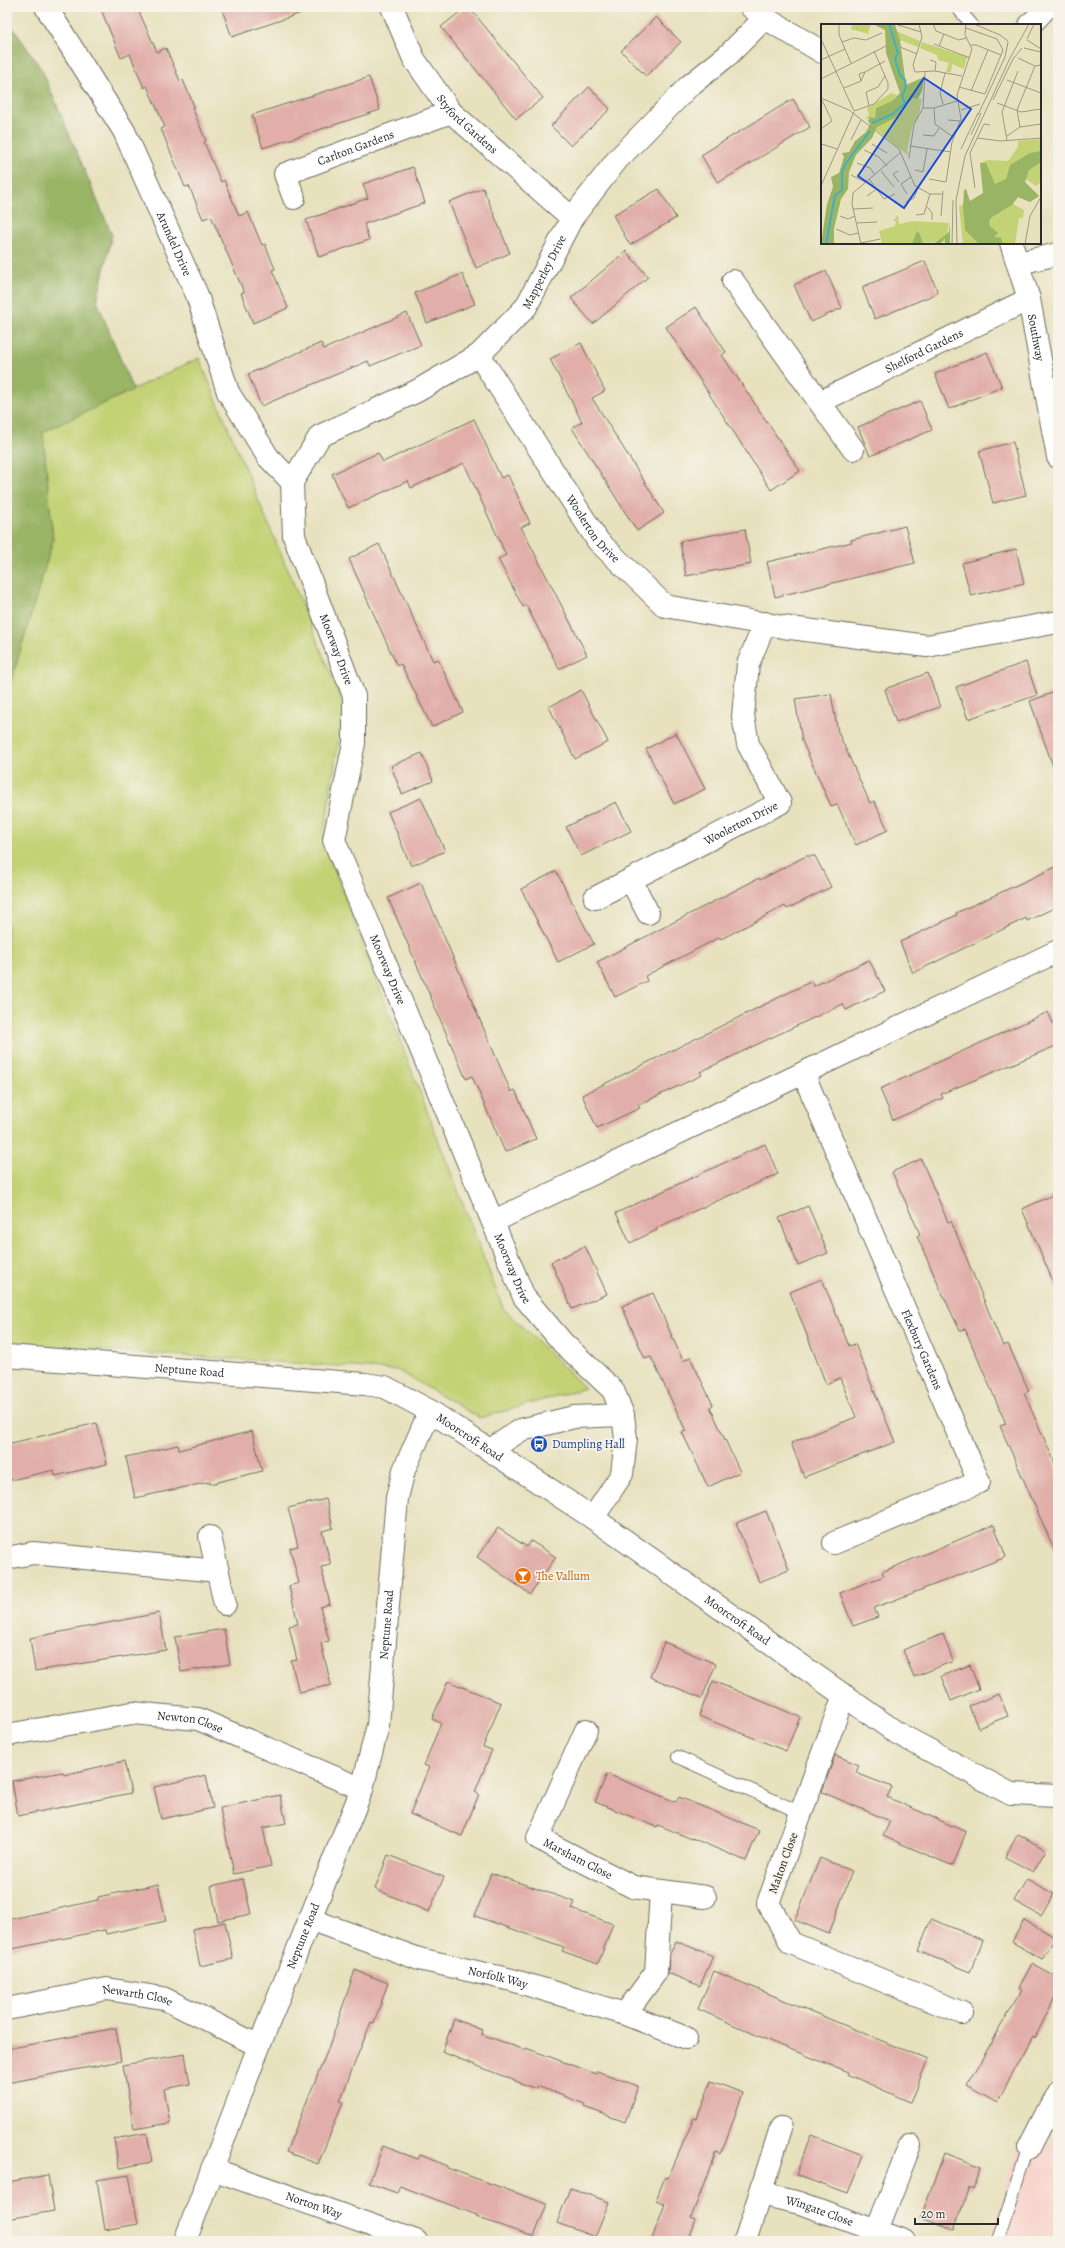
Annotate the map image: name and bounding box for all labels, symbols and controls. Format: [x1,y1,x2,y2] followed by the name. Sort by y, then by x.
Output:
[821,24,1041,244] inset map
[433,91,501,158] street label: Styford Gardens
[315,126,396,169] street label: Carlton Gardens
[153,208,195,278] street label: Arundel Drive
[518,232,570,312] street label: Mapperley Drive
[1024,313,1048,363] street label: Southway
[882,325,966,377] street label: Shelford Gardens
[562,491,623,566] street label: Woolerton Drive
[316,611,357,687] street label: Moorway Drive
[700,797,781,849] street label: Woolerton Drive
[366,932,410,1007] street label: Moorway Drive
[490,1231,534,1307] street label: Moorway Drive
[898,1307,946,1392] street label: Flexbury Gardens
[154,1360,225,1381] street label: Neptune Road
[433,1409,507,1465] street label: Moorcroft Road
[529,1434,549,1454] bus stop icon: Dumpling Hall
[552,1436,625,1452] place label: Dumpling Hall
[513,1566,533,1586] bar icon: The Vallum
[536,1568,590,1584] place label: The Vallum
[375,1589,397,1660] street label: Neptune Road
[701,1591,774,1649] street label: Moorcroft Road
[156,1707,226,1737] street label: Newton Close
[765,1830,801,1896] street label: Malton Close
[540,1834,615,1883] street label: Marsham Close
[283,1900,324,1972] street label: Neptune Road
[466,1962,530,1992] street label: Norfolk Way
[101,1980,176,2010] street label: Newarth Close
[283,2188,345,2222] street label: Norton Way
[783,2192,856,2230] street label: Wingate Close
[915,2200,998,2226] scale bar
[921,2206,945,2222] text: 20 m

